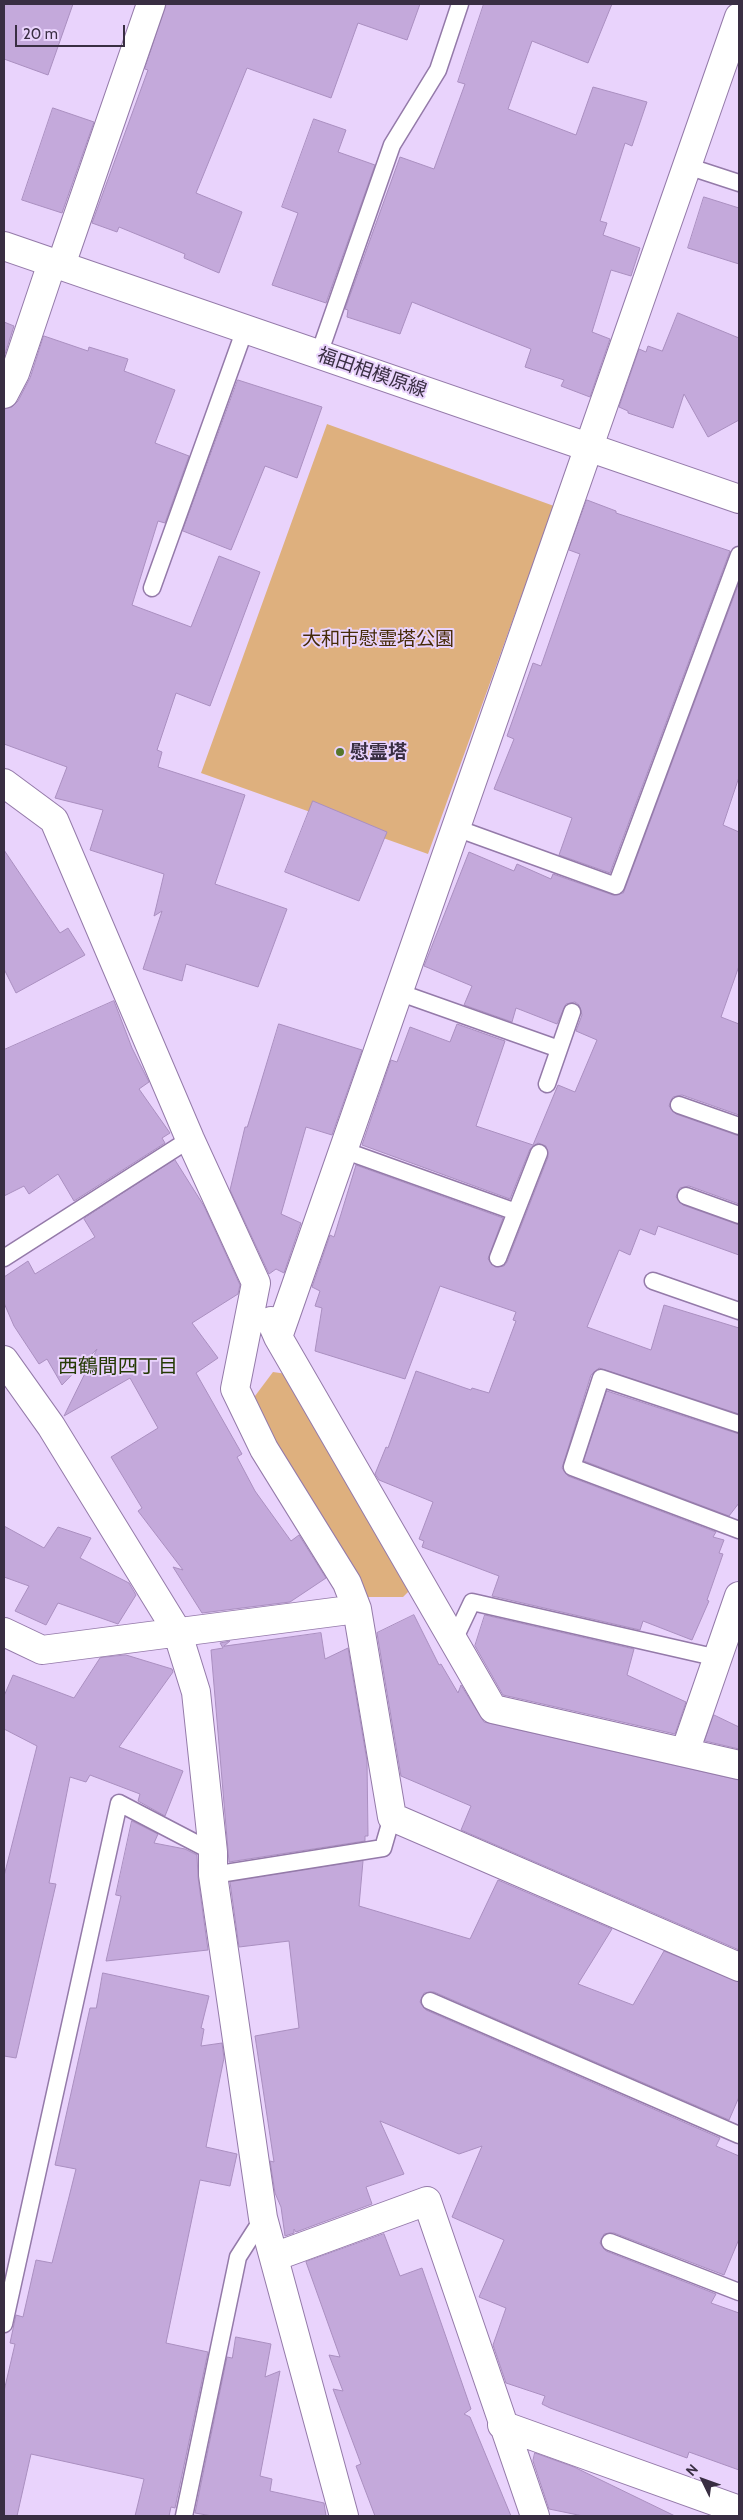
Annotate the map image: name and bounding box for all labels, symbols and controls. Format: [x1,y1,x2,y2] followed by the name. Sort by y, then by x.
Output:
[18,15,128,47] scale bar
[23,25,58,43] text: 20 m
[314,344,430,402] street label: 福田相模原線
[302,628,454,650] park label: 大和市慰霊塔公園
[350,741,407,763] place label: 慰霊塔
[334,746,346,758] marker: 慰霊塔
[58,1355,178,1379] district label: 西鶴間四丁目
[678,2455,728,2505] north arrow
[682,2460,702,2480] text: N

